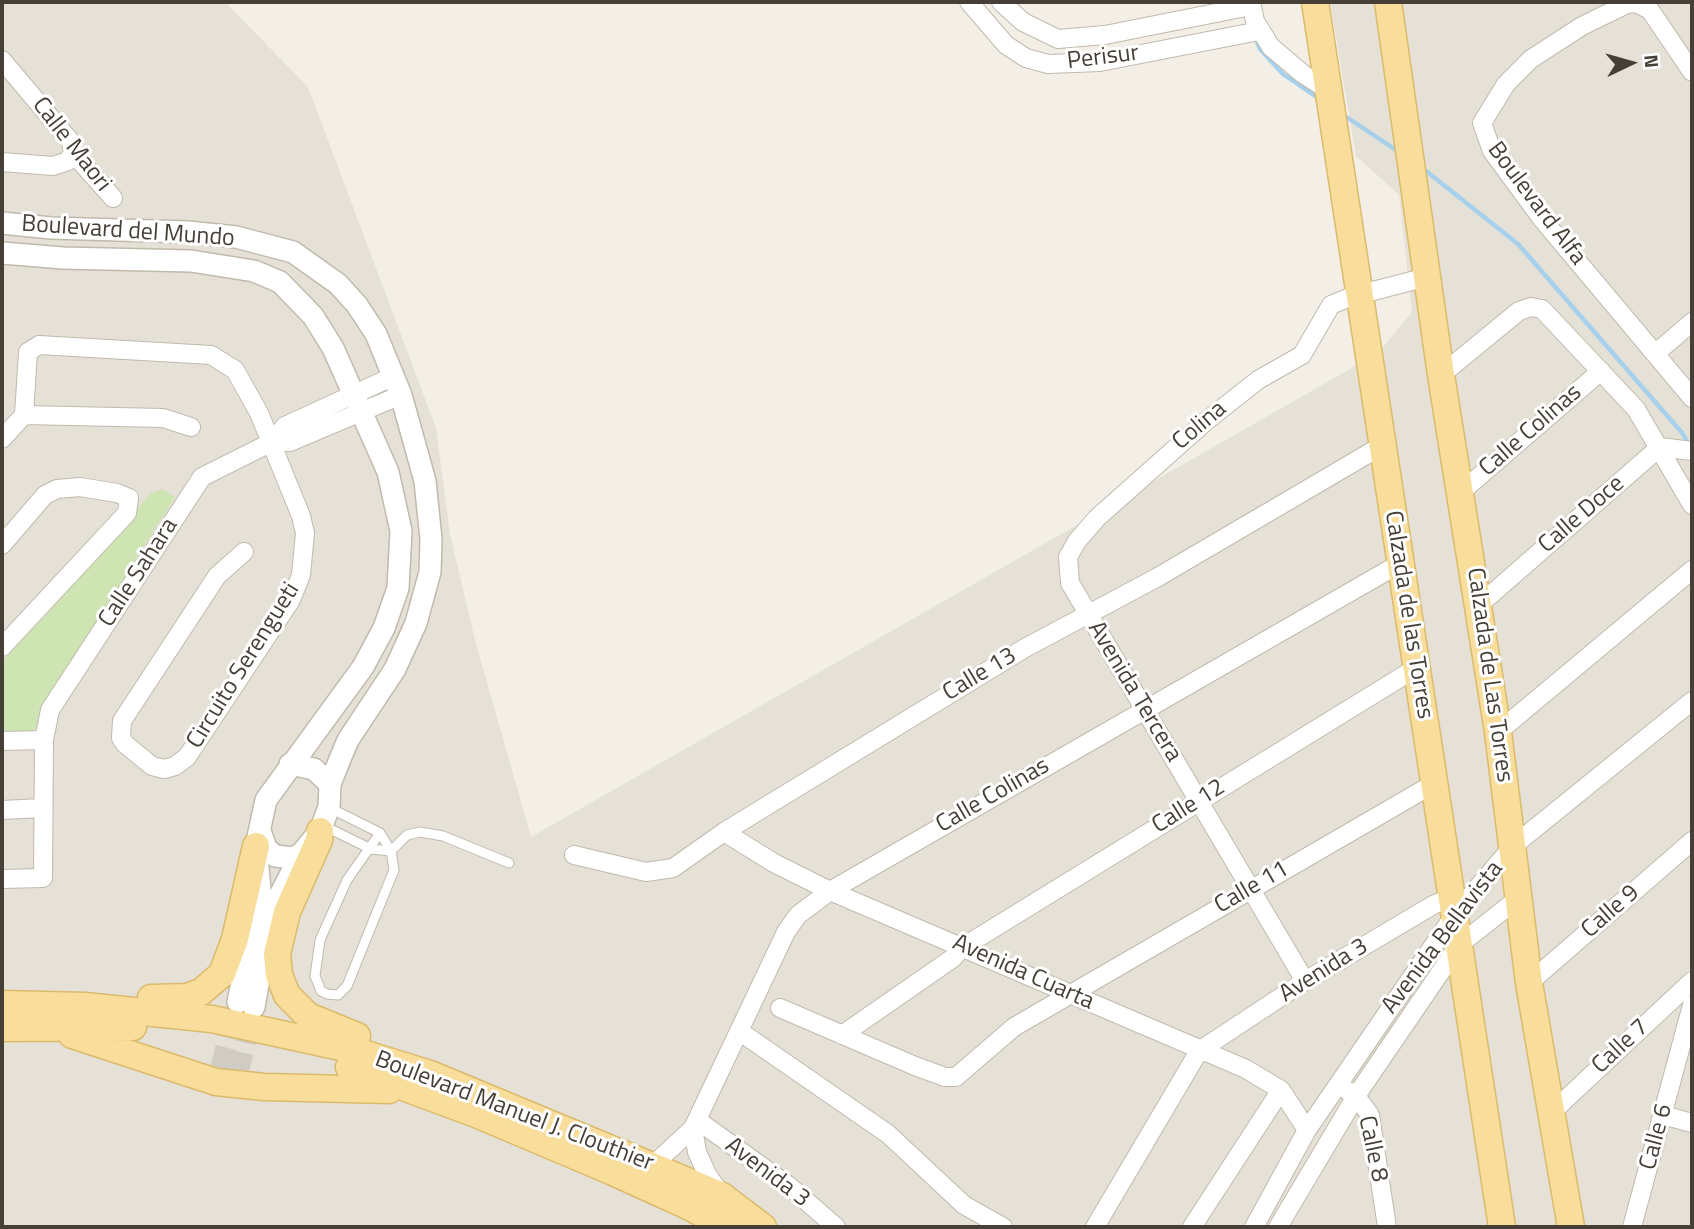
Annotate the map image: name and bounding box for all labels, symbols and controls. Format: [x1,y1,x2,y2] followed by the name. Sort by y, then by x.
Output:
[1596,28,1666,98] north arrow
[1066,39,1140,77] street label: Perisur
[1637,53,1667,69] text: N
[25,92,117,198] street label: Calle Maori
[1480,137,1592,271] street label: Boulevard Alfa
[20,210,236,254] street label: Boulevard del Mundo
[1474,379,1588,483] street label: Calle Colinas
[1167,395,1233,457] street label: Colina
[1533,470,1631,560] street label: Calle Doce
[1377,509,1439,721] street label: Calzada de las Torres
[93,513,185,633] street label: Calle Sahara
[1460,566,1518,784] street label: Calzada de Las Torres
[181,578,307,754] street label: Circuito Serengueti
[1081,617,1187,767] street label: Avenida Tercera
[938,642,1022,708] street label: Calle 13
[931,752,1055,840] street label: Calle Colinas
[1147,773,1231,841] street label: Calle 12
[1210,855,1294,921] street label: Calle 11
[1376,856,1510,1020] street label: Avenida Bellavista
[1576,879,1646,945] street label: Calle 9
[948,929,1098,1017] street label: Avenida Cuarta
[1274,933,1374,1009] street label: Avenida 3
[1587,1014,1655,1080] street label: Calle 7
[371,1045,657,1179] street label: Boulevard Manuel J. Clouthier
[1634,1101,1680,1173] street label: Calle 6
[1351,1113,1393,1185] street label: Calle 8
[719,1132,815,1214] street label: Avenida 3

